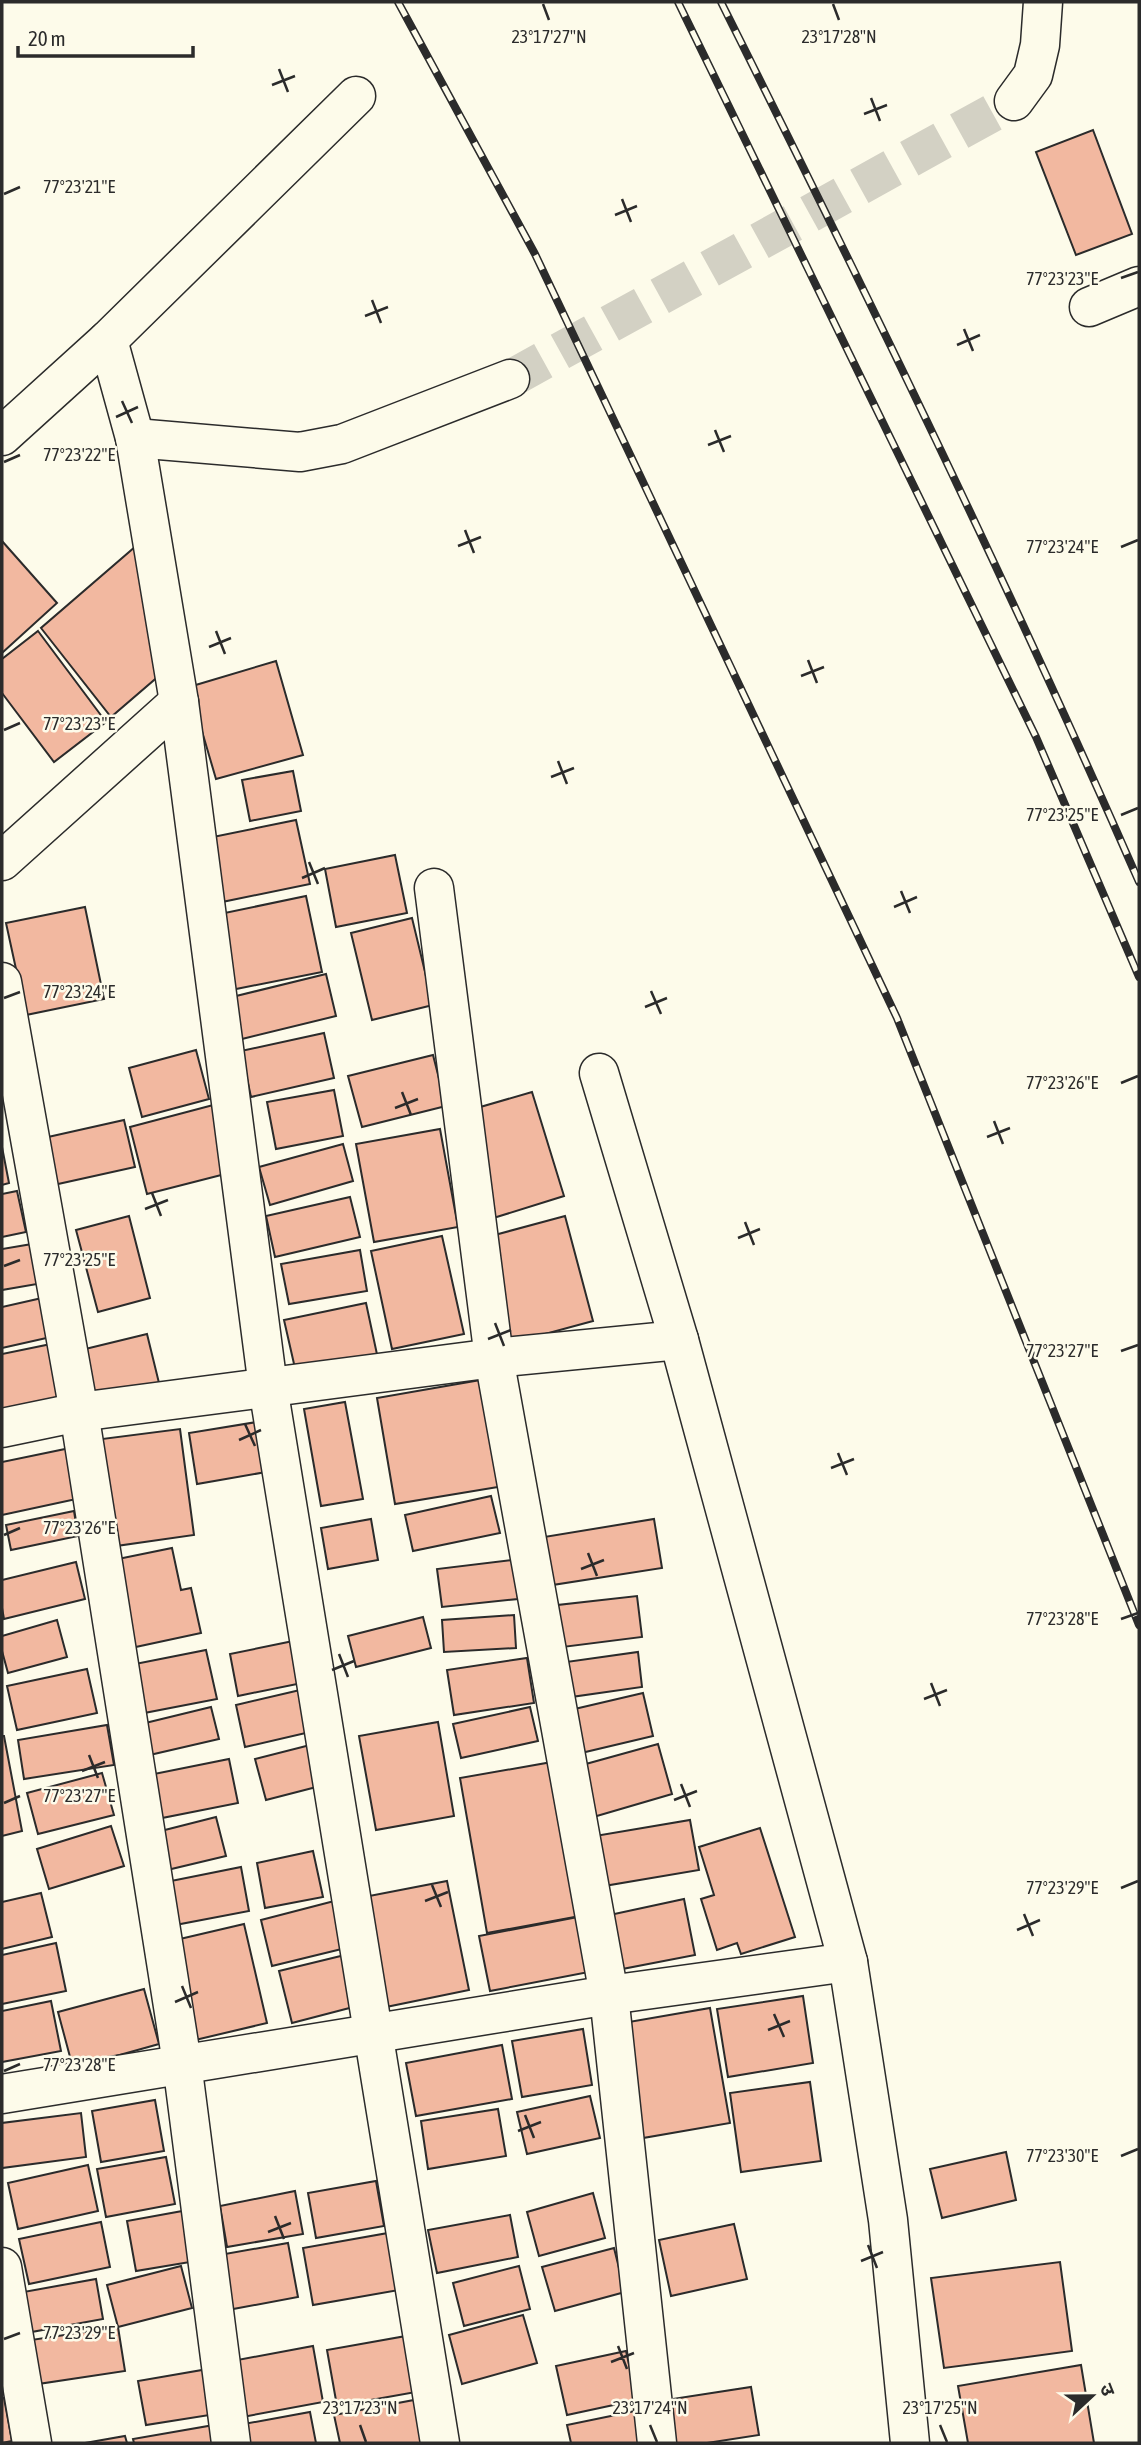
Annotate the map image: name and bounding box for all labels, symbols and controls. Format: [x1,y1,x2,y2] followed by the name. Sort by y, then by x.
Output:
[18,14,192,58] scale bar
[28,26,66,50] text: 20 m
[511,26,587,47] text: 23°17'27"N
[801,26,877,47] text: 23°17'28"N
[43,176,115,197] text: 77°23'21"E
[1026,268,1098,289] text: 77°23'23"E
[43,444,115,465] text: 77°23'22"E
[1026,536,1098,557] text: 77°23'24"E
[43,713,115,734] text: 77°23'23"E
[1026,804,1098,825] text: 77°23'25"E
[43,981,115,1002] text: 77°23'24"E
[1026,1072,1098,1093] text: 77°23'26"E
[43,1249,115,1270] text: 77°23'25"E
[1026,1340,1098,1361] text: 77°23'27"E
[43,1517,115,1538] text: 77°23'26"E
[1026,1608,1098,1629] text: 77°23'28"E
[43,1785,115,1806] text: 77°23'27"E
[1026,1877,1098,1898] text: 77°23'29"E
[43,2054,115,2075] text: 77°23'28"E
[1026,2145,1098,2166] text: 77°23'30"E
[43,2322,115,2343] text: 77°23'29"E
[1057,2361,1127,2431] north arrow
[1095,2380,1120,2400] text: उ
[322,2397,398,2418] text: 23°17'23"N
[612,2397,688,2418] text: 23°17'24"N
[902,2397,978,2418] text: 23°17'25"N

